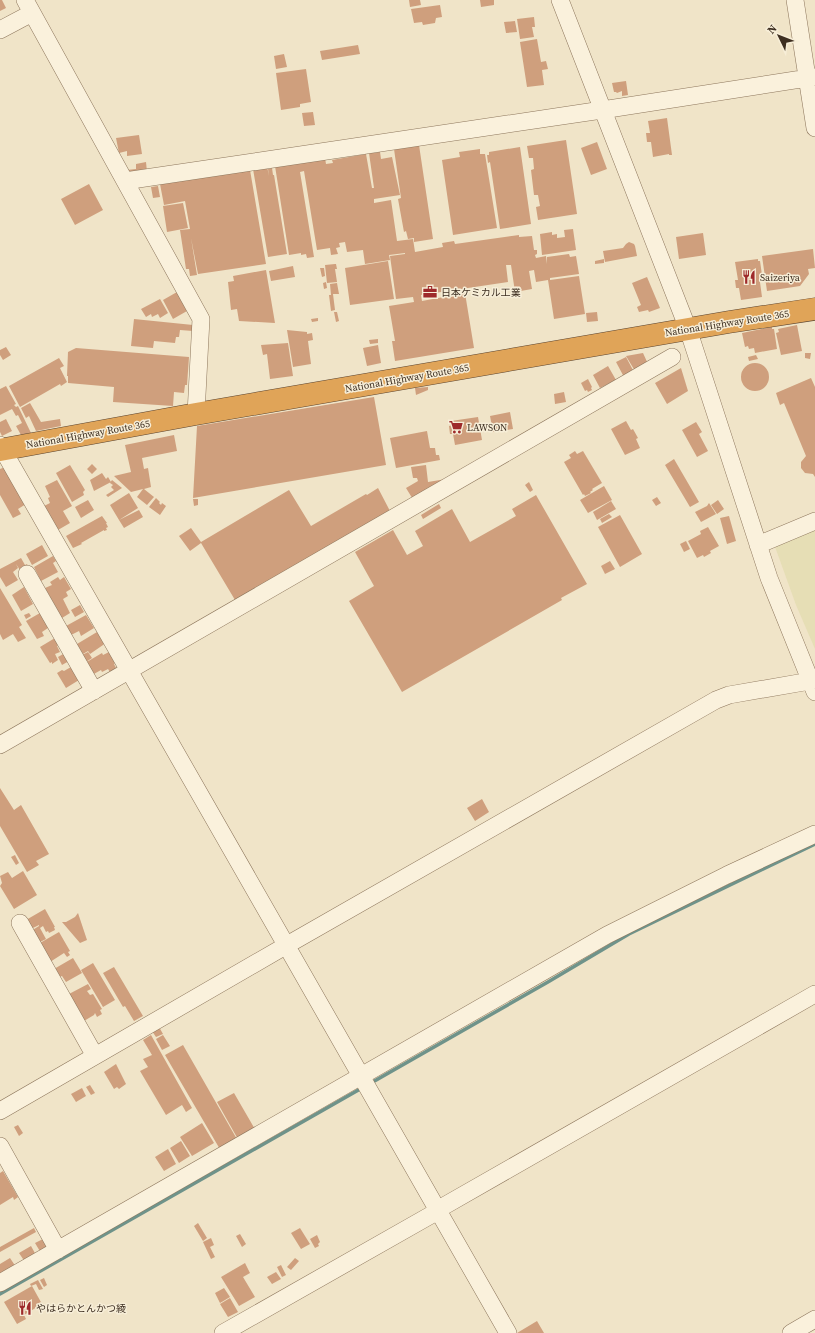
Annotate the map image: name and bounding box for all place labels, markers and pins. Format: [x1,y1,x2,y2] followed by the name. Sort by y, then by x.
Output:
[741,269,757,285] restaurant icon: Saizeriya
[760,271,801,284] place label: Saizeriya
[422,284,438,300] office icon: 日本ケミカル工業
[441,286,521,299] place label: 日本ケミカル工業
[448,419,464,435] supermarket icon: LAWSON
[467,421,507,434] place label: LAWSON
[17,1300,33,1316] restaurant icon: やはらかとんかつ綾
[36,1302,126,1315] place label: やはらかとんかつ綾

